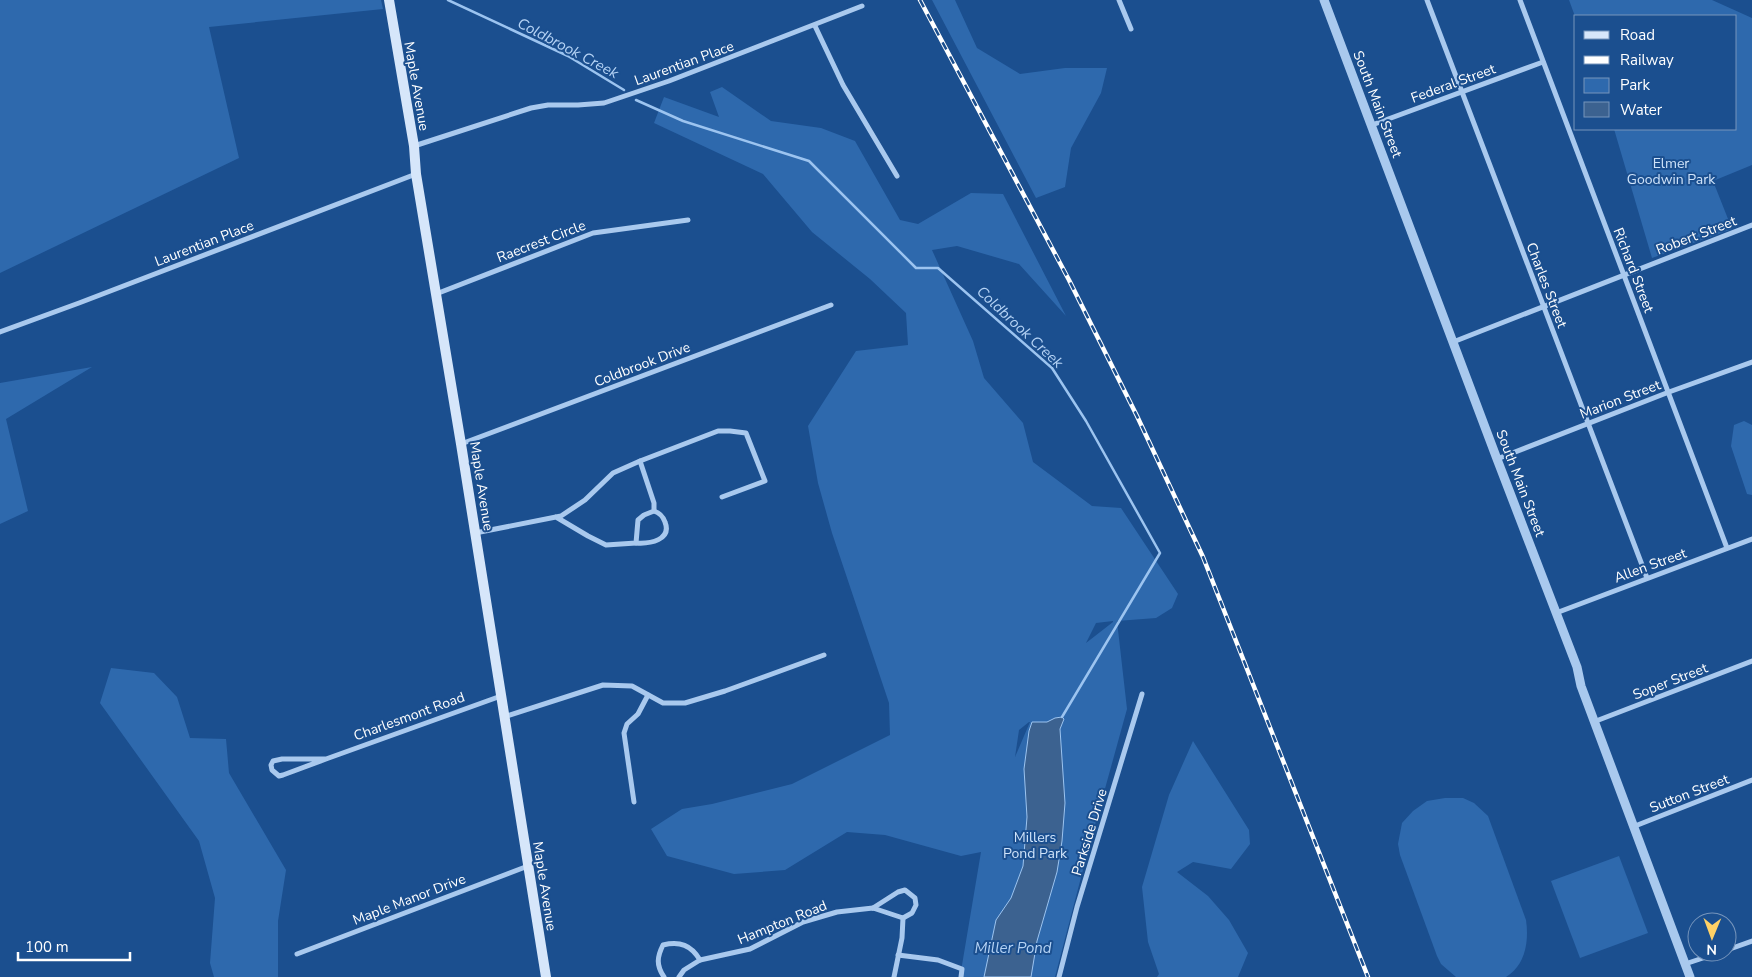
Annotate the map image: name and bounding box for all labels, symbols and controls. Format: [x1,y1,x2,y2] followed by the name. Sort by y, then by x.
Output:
[514,13,623,83] water label: Coldbrook Creek
[1574,15,1737,130] legend
[1620,25,1655,45] text: Road
[632,37,737,90] street label: Laurentian Place
[399,40,434,132] street label: Maple Avenue
[1348,48,1407,160] street label: South Main Street
[1620,50,1674,70] text: Railway
[1408,59,1498,108] street label: Federal Street
[1620,75,1650,95] text: Park
[1620,100,1663,120] text: Water
[1627,154,1716,189] park label: Elmer Goodwin Park
[1653,211,1739,260] street label: Robert Street
[152,216,256,271] street label: Laurentian Place
[494,216,588,267] street label: Raecrest Circle
[1609,225,1658,315] street label: Richard Street
[1522,240,1572,331] street label: Charles Street
[972,282,1068,373] water label: Coldbrook Creek
[591,337,693,392] street label: Coldbrook Drive
[1577,375,1663,424] street label: Marion Street
[1491,427,1550,539] street label: South Main Street
[465,440,498,532] street label: Maple Avenue
[1611,544,1689,587] street label: Allen Street
[1630,658,1710,704] street label: Soper Street
[351,688,467,745] street label: Charlesmont Road
[1647,770,1732,817] street label: Sutton Street
[1067,786,1112,878] street label: Parkside Drive
[1003,828,1068,863] park label: Millers Pond Park
[528,840,561,932] street label: Maple Avenue
[350,869,468,930] street label: Maple Manor Drive
[735,896,830,949] street label: Hampton Road
[1687,912,1737,962] north arrow
[18,930,130,962] scale bar
[25,937,69,957] text: 100 m
[974,938,1052,958] water label: Miller Pond
[1706,940,1717,959] text: N

